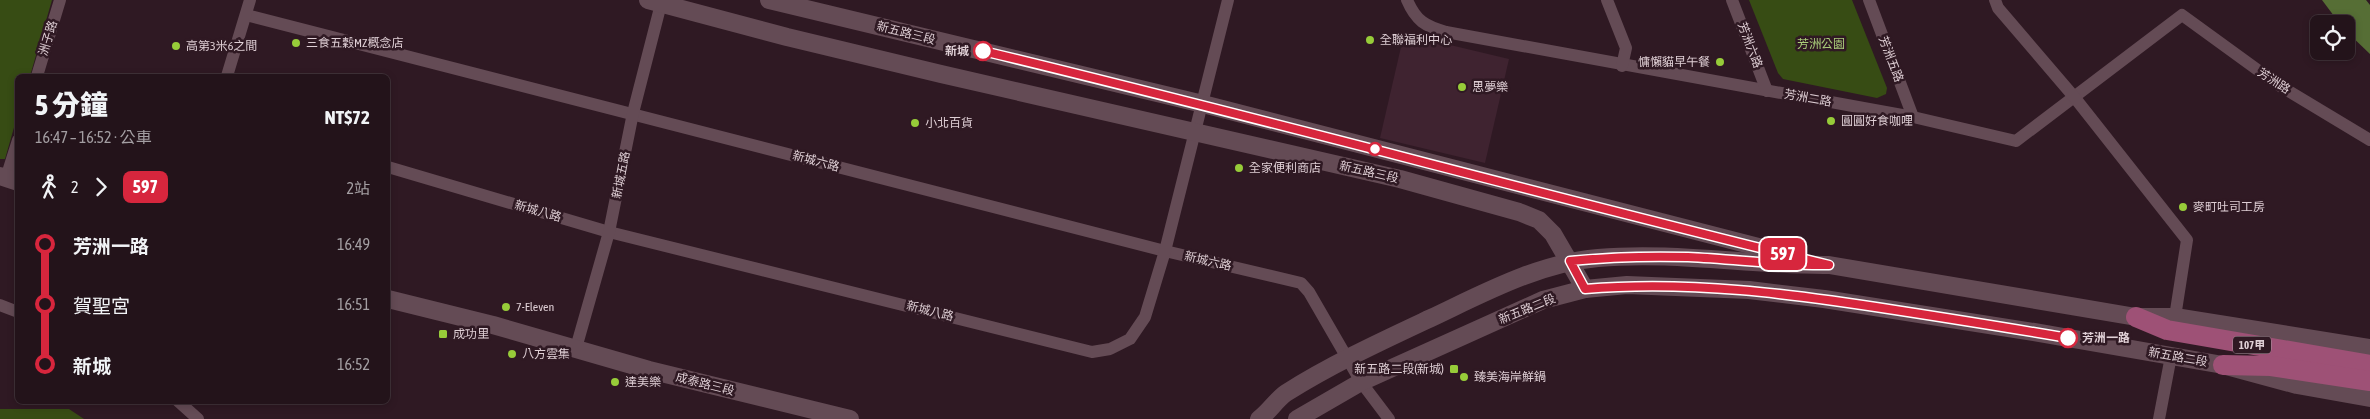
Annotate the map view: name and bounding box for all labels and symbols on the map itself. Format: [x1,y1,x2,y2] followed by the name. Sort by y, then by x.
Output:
[36,19,60,57] street label: 洲子路
[875,19,937,47] street label: 新五路三段
[1735,20,1765,70] street label: 芳洲六路
[1380,33,1452,47] place label: 全聯福利中心
[1364,34,1376,46] marker: 全聯福利中心
[1876,34,1906,84] street label: 芳洲五路
[306,36,403,50] place label: 三食五穀MZ概念店
[290,37,302,49] marker: 三食五穀MZ概念店
[1797,37,1845,51] park label: 芳洲公園
[186,39,257,53] place label: 高第3米6之間
[170,40,182,52] marker: 高第3米6之間
[973,41,993,61] marker: 新城
[945,44,969,58] place label: 新城
[1638,55,1710,69] place label: 慵懶貓早午餐
[1714,56,1726,68] marker: 慵懶貓早午餐
[2255,65,2293,97] street label: 芳洲路
[1472,80,1508,94] place label: 思夢樂
[1456,81,1468,93] marker: 思夢樂
[1783,87,1833,109] street label: 芳洲二路
[1841,114,1913,128] place label: 圓圓好食咖哩
[1825,115,1837,127] marker: 圓圓好食咖哩
[925,116,973,130] place label: 小北百貨
[909,117,921,129] marker: 小北百貨
[1368,142,1382,156] unlabelled marker
[791,148,841,174] street label: 新城六路
[610,150,632,200] street label: 新城五路
[1338,158,1400,186] street label: 新五路三段
[1249,161,1321,175] place label: 全家便利商店
[1233,162,1245,174] marker: 全家便利商店
[513,198,563,224] street label: 新城八路
[2193,200,2265,214] place label: 麥町吐司工房
[2177,201,2189,213] marker: 麥町吐司工房
[1754,238,1812,270] line badge: 597
[1183,249,1233,273] street label: 新城六路
[1497,291,1557,327] street label: 新五路二段
[905,298,955,324] street label: 新城八路
[516,300,554,314] place label: 7-Eleven
[500,301,512,313] marker: 7-Eleven
[453,327,489,341] place label: 成功里
[437,328,449,340] marker: 成功里
[2058,328,2078,348] marker: 芳洲一路
[2082,331,2130,345] place label: 芳洲一路
[2233,336,2271,354] road number: 107甲
[2147,345,2209,369] street label: 新五路二段
[522,347,570,361] place label: 八方雲集
[506,348,518,360] marker: 八方雲集
[1354,362,1444,376] place label: 新五路二段(新城)
[1448,363,1460,375] marker: 新五路二段(新城)
[674,370,736,398] street label: 成泰路三段
[1474,370,1546,384] place label: 臻美海岸鮮鍋
[1458,371,1470,383] marker: 臻美海岸鮮鍋
[625,375,661,389] place label: 達美樂
[609,376,621,388] marker: 達美樂

